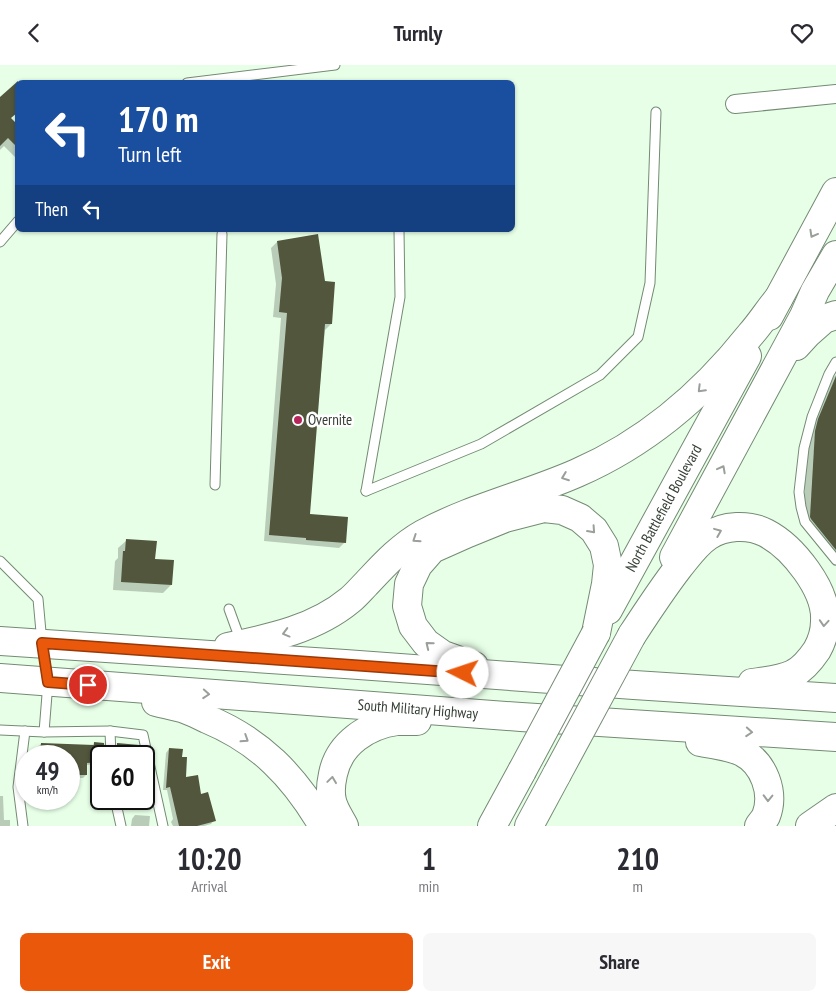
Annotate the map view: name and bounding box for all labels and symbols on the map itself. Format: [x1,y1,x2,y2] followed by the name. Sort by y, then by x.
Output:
[809,229,819,238] one-way arrow
[697,383,706,392] one-way arrow
[308,410,352,429] place label: Overnite
[292,414,304,426] marker: Overnite
[621,441,706,575] street label: North Battlefield Boulevard
[715,466,725,475] one-way arrow
[562,471,570,481] one-way arrow
[586,525,595,534] one-way arrow
[713,528,722,538] one-way arrow
[412,533,421,542] one-way arrow
[819,619,830,627] one-way arrow
[282,628,290,638] one-way arrow
[426,641,435,650] one-way arrow
[436,646,488,698] position arrow
[67,664,109,706] pin
[202,688,210,699] one-way arrow
[357,695,479,723] street label: South Military Highway
[745,726,753,737] one-way arrow
[239,733,248,743] one-way arrow
[90,745,155,810] speed limit sign: 60
[326,776,337,784] one-way arrow
[763,795,773,803] one-way arrow

